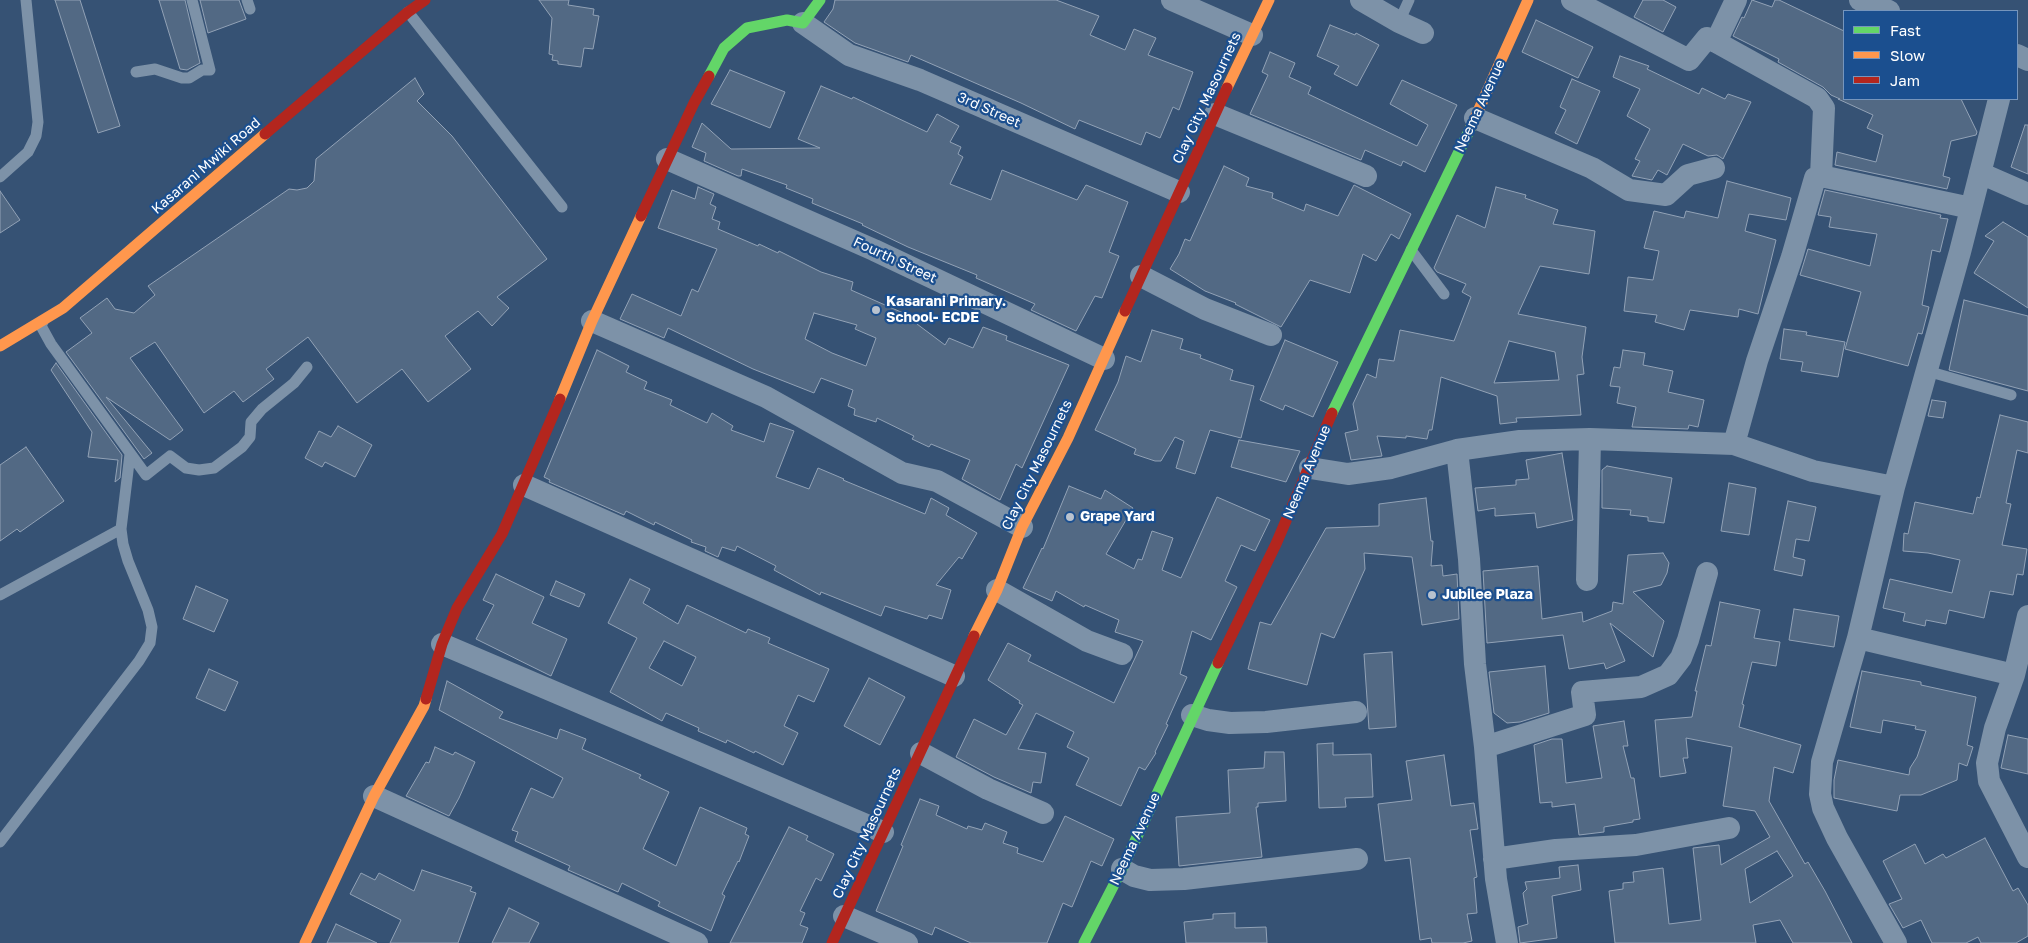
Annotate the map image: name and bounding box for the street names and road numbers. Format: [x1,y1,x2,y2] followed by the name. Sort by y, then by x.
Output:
[1169,30,1245,166] street label: Clay City Masournets
[1451,57,1509,155] street label: Neema Avenue
[955,89,1023,131] street label: 3rd Street
[148,114,264,218] street label: Kasarani Mwiki Road
[851,233,939,287] street label: Fourth Street
[998,397,1076,533] street label: Clay City Masournets
[1280,423,1334,521] street label: Neema Avenue
[829,765,905,901] street label: Clay City Masournets
[1106,790,1164,888] street label: Neema Avenue

